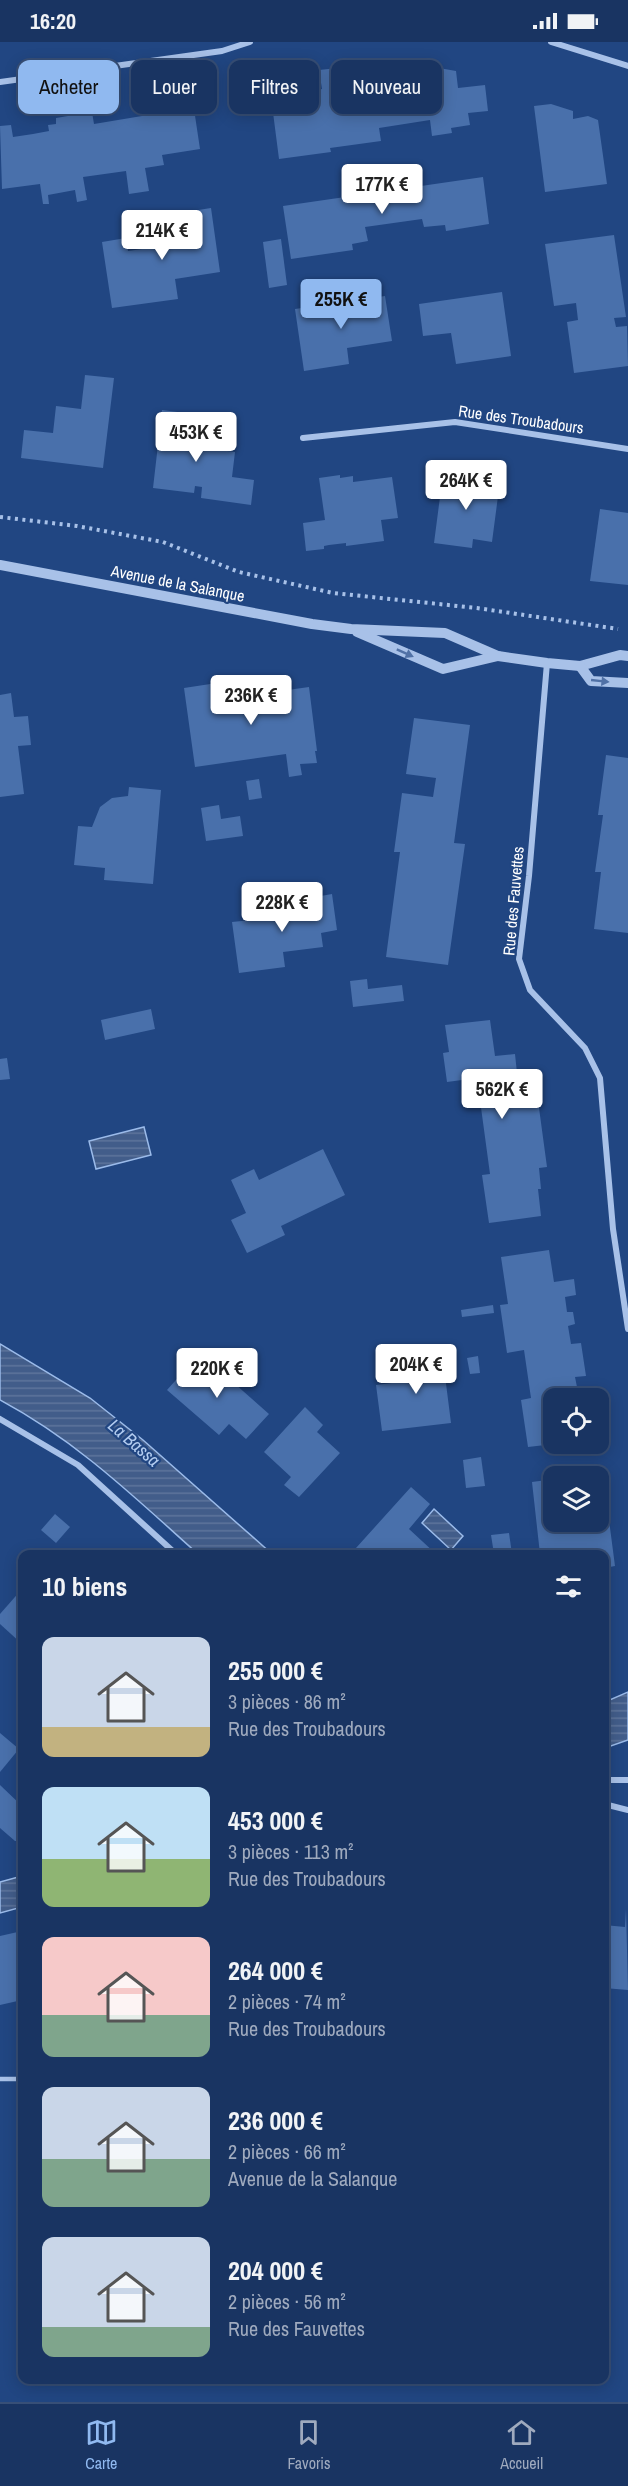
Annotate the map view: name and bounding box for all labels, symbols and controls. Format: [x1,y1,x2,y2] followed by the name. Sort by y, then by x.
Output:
[30,6,76,36] text: 16:20
[18,60,119,114] chip: Acheter
[131,60,217,114] chip: Louer
[229,60,319,114] chip: Filtres
[331,60,442,114] chip: Nouveau
[333,164,431,215] pin: 177K €
[356,170,408,197] text: 177K €
[113,210,211,261] pin: 214K €
[136,216,188,243] text: 214K €
[292,279,390,330] pin: 255K €
[315,285,367,312] text: 255K €
[457,399,585,439] street label: Rue des Troubadours
[147,412,245,463] pin: 453K €
[170,418,222,445] text: 453K €
[417,460,515,511] pin: 264K €
[440,466,492,493] text: 264K €
[108,559,247,607] street label: Avenue de la Salanque
[396,648,413,657] one-way arrow
[202,675,300,726] pin: 236K €
[591,676,610,686] one-way arrow
[225,681,277,708] text: 236K €
[497,845,529,957] street label: Rue des Fauvettes
[233,882,331,933] pin: 228K €
[256,888,308,915] text: 228K €
[453,1069,551,1120] pin: 562K €
[476,1075,528,1102] text: 562K €
[367,1344,465,1395] pin: 204K €
[168,1348,266,1399] pin: 220K €
[390,1350,442,1377] text: 204K €
[191,1354,243,1381] text: 220K €
[543,1388,609,1532] map controls
[543,1388,609,1454] button: locate
[103,1413,166,1472] water label: La Bassa
[543,1466,609,1532] button: layers
[42,1569,127,1604] text: 10 biens
[552,1570,585,1603] icon: filters
[228,1653,323,1688] text: 255 000 €
[90,1661,162,1733] icon: home
[228,1688,346,1715] text: 3 pièces · 86 m²
[228,1715,386,1742] text: Rue des Troubadours
[228,1803,323,1838] text: 453 000 €
[90,1811,162,1883] icon: home
[228,1838,354,1865] text: 3 pièces · 113 m²
[228,1865,386,1892] text: Rue des Troubadours
[228,1953,323,1988] text: 264 000 €
[90,1961,162,2033] icon: home
[228,1988,346,2015] text: 2 pièces · 74 m²
[228,2015,386,2042] text: Rue des Troubadours
[228,2103,323,2138] text: 236 000 €
[90,2111,162,2183] icon: home
[228,2138,346,2165] text: 2 pièces · 66 m²
[228,2165,397,2192] text: Avenue de la Salanque
[228,2253,323,2288] text: 204 000 €
[90,2261,162,2333] icon: home
[228,2288,346,2315] text: 2 pièces · 56 m²
[228,2315,365,2342] text: Rue des Fauvettes
[85,2416,118,2474] tab: Carte
[287,2416,331,2474] tab: Favoris
[500,2416,543,2474] tab: Accueil

